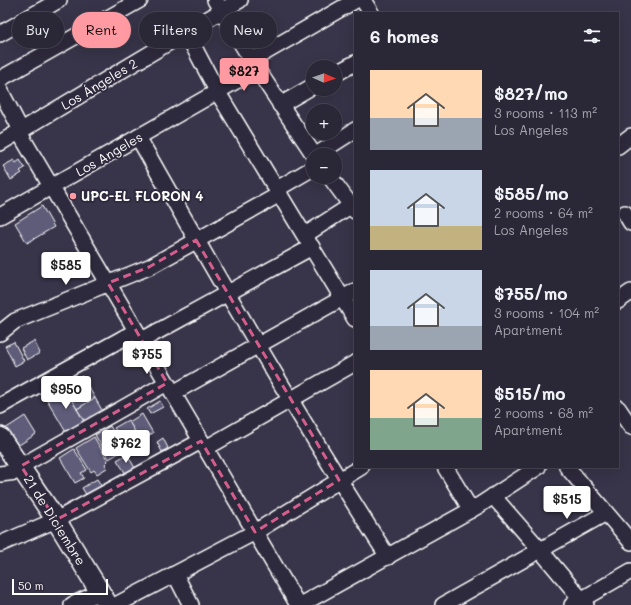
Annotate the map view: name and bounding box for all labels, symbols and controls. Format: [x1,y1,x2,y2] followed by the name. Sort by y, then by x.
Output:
[12,12,64,48] chip: Buy
[72,12,131,48] chip: Rent
[139,12,212,48] chip: Filters
[220,12,277,48] chip: New
[370,25,439,47] text: 6 homes
[581,25,603,47] icon: filters
[58,54,140,113] street label: Los Ángeles 2
[220,58,268,92] pin: $827
[306,60,342,96] north arrow
[306,60,342,184] map controls
[229,62,259,79] text: $827
[494,82,568,104] text: $827/mo
[402,86,450,134] icon: home
[306,104,342,140] button: +
[494,104,597,121] text: 3 rooms · 113 m²
[494,121,568,138] text: Los Angeles
[72,128,145,180] street label: Los Angeles
[306,148,342,184] button: −
[494,182,569,204] text: $585/mo
[402,186,450,234] icon: home
[81,187,203,204] place label: UPC-EL FLORON 4
[68,191,78,201] marker: UPC-EL FLORON 4
[494,204,593,221] text: 2 rooms · 64 m²
[494,221,568,238] text: Los Angeles
[42,252,90,286] pin: $585
[50,256,82,273] text: $585
[494,282,568,304] text: $755/mo
[402,286,450,334] icon: home
[494,304,599,321] text: 3 rooms · 104 m²
[494,321,563,338] text: Apartment
[123,341,171,375] pin: $755
[132,345,162,362] text: $755
[42,376,90,410] pin: $950
[50,380,82,397] text: $950
[494,382,566,404] text: $515/mo
[402,386,450,434] icon: home
[494,404,593,421] text: 2 rooms · 68 m²
[494,421,563,438] text: Apartment
[102,430,150,464] pin: $762
[111,434,141,451] text: $762
[21,471,90,568] street label: 21 de Diciembre
[543,486,591,520] pin: $515
[553,490,581,507] text: $515
[12,577,108,596] scale bar
[18,578,44,593] text: 50 m

